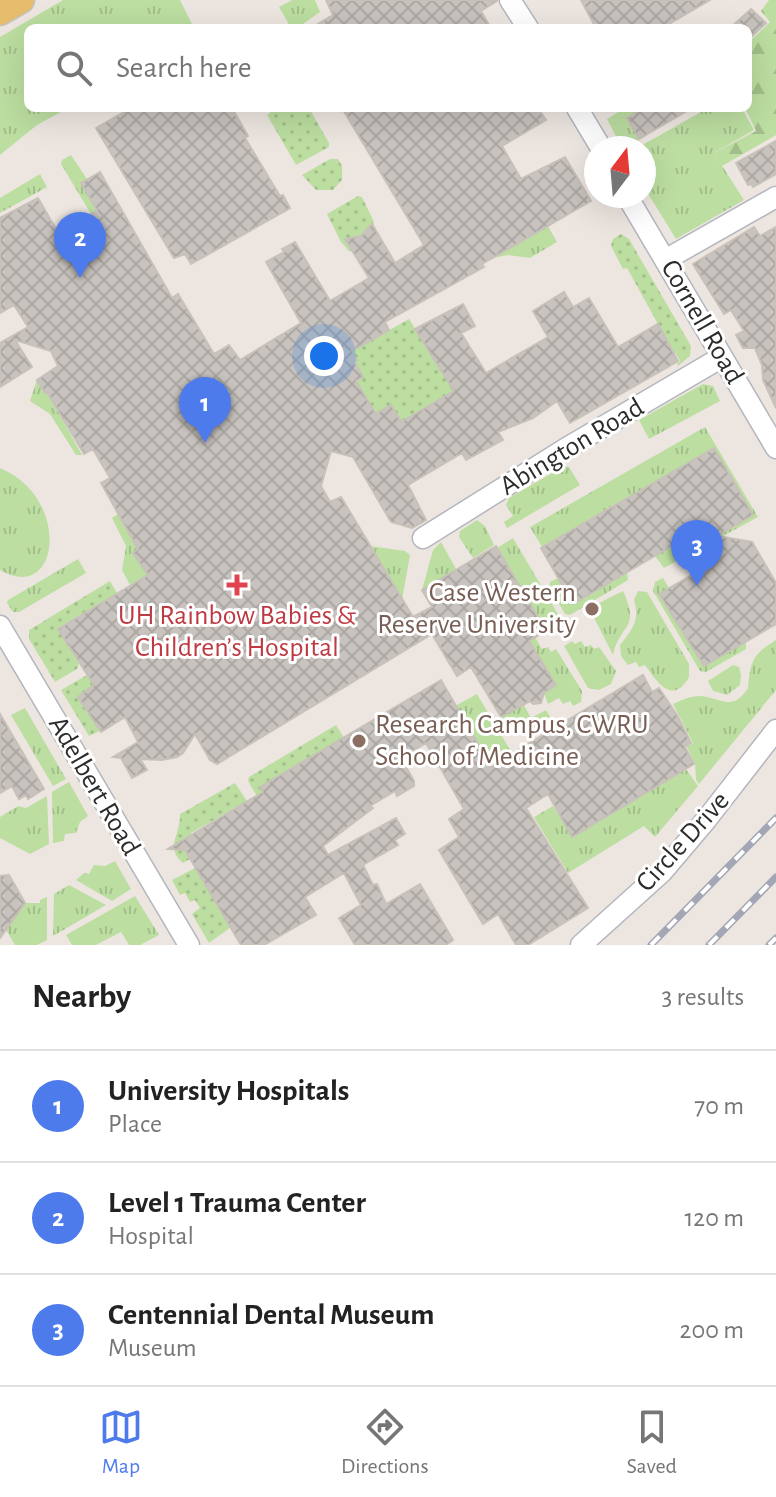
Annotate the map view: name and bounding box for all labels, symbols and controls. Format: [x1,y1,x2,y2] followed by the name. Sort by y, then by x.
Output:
[24,24,752,112] search box
[52,46,96,90] icon: search
[116,53,252,83] text: Search here
[584,136,656,208] north arrow
[54,212,106,278] pin: 2
[655,255,749,389] street label: Cornell Road
[304,336,344,376] your location
[179,377,231,443] pin: 1
[495,393,649,501] street label: Abington Road
[671,520,723,586] pin: 3
[226,574,248,596] marker: UH Rainbow Babies & Children’s Hospital
[377,579,576,639] place label: Case Western Reserve University
[583,600,601,618] marker: Case Western Reserve University
[118,602,357,662] place label: UH Rainbow Babies & Children’s Hospital
[375,711,649,771] place label: Research Campus, CWRU School of Medicine
[43,712,145,860] street label: Adelbert Road
[350,732,368,750] marker: Research Campus, CWRU School of Medicine
[631,787,735,897] street label: Circle Drive
[32,980,131,1014] text: Nearby
[661,984,744,1010] text: 3 results
[108,1076,349,1106] text: University Hospitals
[53,1093,63,1119] text: 1
[694,1093,744,1119] text: 70 m
[108,1111,162,1137] text: Place
[108,1188,366,1218] text: Level 1 Trauma Center
[52,1205,64,1231] text: 2
[684,1205,744,1231] text: 120 m
[108,1223,194,1249] text: Hospital
[108,1300,434,1330] text: Centennial Dental Museum
[52,1317,64,1343] text: 3
[680,1317,744,1343] text: 200 m
[108,1335,197,1361] text: Museum
[99,1405,143,1479] tab: Map
[341,1405,429,1479] tab: Directions
[627,1405,677,1479] tab: Saved

